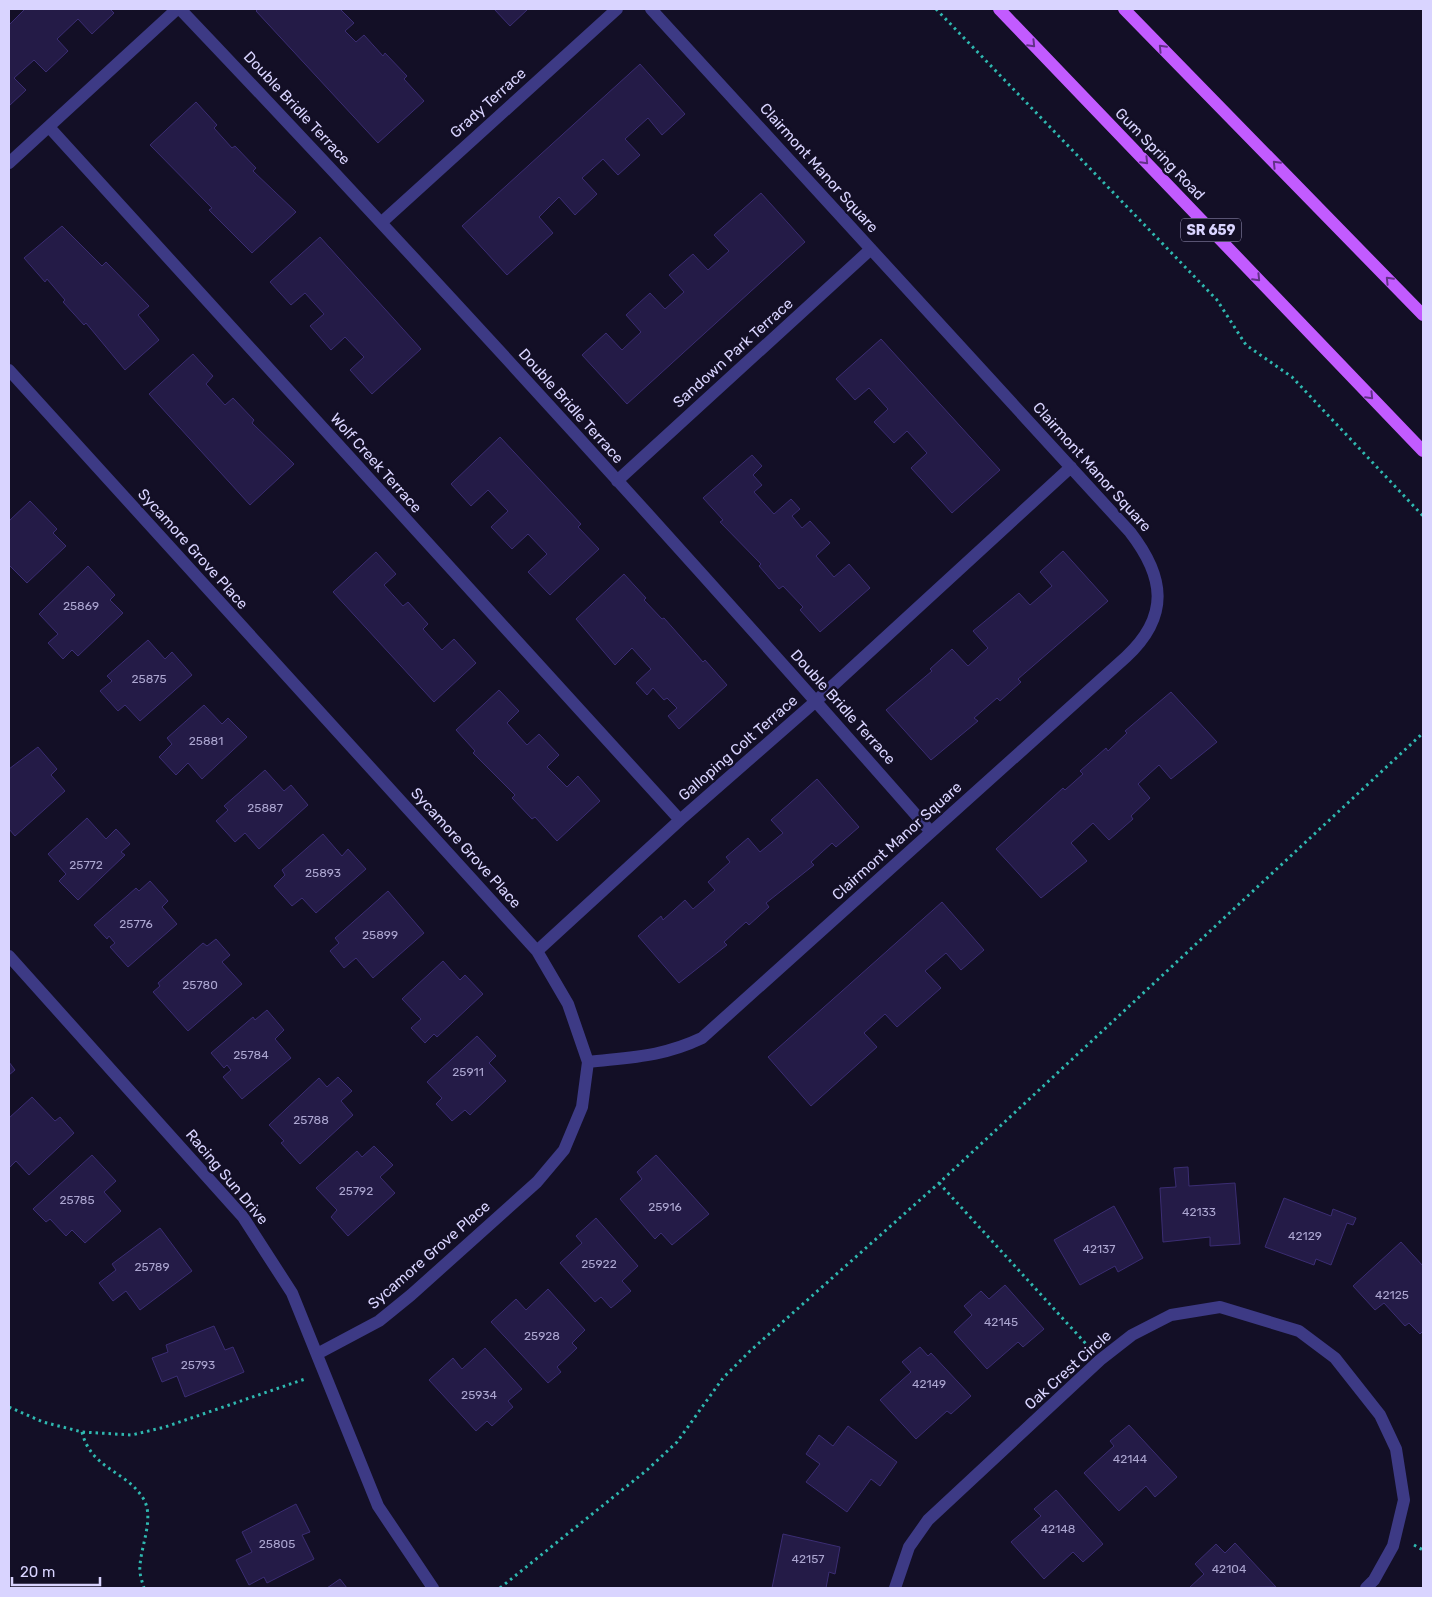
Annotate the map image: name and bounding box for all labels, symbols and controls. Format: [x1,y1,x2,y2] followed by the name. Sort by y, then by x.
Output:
[1026,38,1035,47] one-way arrow
[1159,45,1168,54] one-way arrow
[240,48,354,168] street label: Double Bridle Terrace
[446,64,530,142] street label: Grady Terrace
[756,99,882,237] street label: Clairmont Manor Square
[1111,104,1209,204] street label: Gum Spring Road
[1139,155,1148,164] one-way arrow
[1272,161,1281,170] one-way arrow
[1181,218,1241,242] road number: SR 659
[1251,273,1260,282] one-way arrow
[1386,277,1395,286] one-way arrow
[669,294,797,412] street label: Sandown Park Terrace
[515,345,627,467] street label: Double Bridle Terrace
[1364,390,1373,399] one-way arrow
[1029,398,1155,536] street label: Clairmont Manor Square
[326,409,426,517] street label: Wolf Creek Terrace
[134,485,252,613] street label: Sycamore Grove Place
[63,599,99,613] house number: 25869
[787,646,899,768] street label: Double Bridle Terrace
[131,672,167,686] house number: 25875
[675,691,801,805] street label: Galloping Colt Terrace
[189,734,223,748] house number: 25881
[828,778,966,904] street label: Clairmont Manor Square
[407,784,525,912] street label: Sycamore Grove Place
[247,801,283,815] house number: 25887
[69,858,103,872] house number: 25772
[305,866,341,880] house number: 25893
[119,917,153,931] house number: 25776
[362,928,398,942] house number: 25899
[182,978,218,992] house number: 25780
[233,1048,269,1062] house number: 25784
[452,1065,484,1079] house number: 25911
[293,1113,329,1127] house number: 25788
[182,1126,272,1228] street label: Racing Sun Drive
[339,1184,373,1198] house number: 25792
[59,1193,95,1207] house number: 25785
[364,1197,494,1313] street label: Sycamore Grove Place
[648,1200,682,1214] house number: 25916
[1182,1205,1216,1219] house number: 42133
[1288,1229,1322,1243] house number: 42129
[1082,1242,1116,1256] house number: 42137
[581,1257,617,1271] house number: 25922
[134,1260,170,1274] house number: 25789
[1375,1288,1409,1302] house number: 42125
[984,1315,1018,1329] house number: 42145
[1021,1326,1115,1414] street label: Oak Crest Circle
[524,1329,560,1343] house number: 25928
[181,1358,215,1372] house number: 25793
[912,1377,946,1391] house number: 42149
[461,1388,497,1402] house number: 25934
[1113,1452,1148,1466] house number: 42144
[1041,1522,1075,1536] house number: 42148
[259,1537,295,1551] house number: 25805
[792,1552,824,1566] house number: 42157
[12,1554,100,1586] scale bar
[1212,1562,1247,1576] house number: 42104
[20,1563,55,1581] text: 20 m

